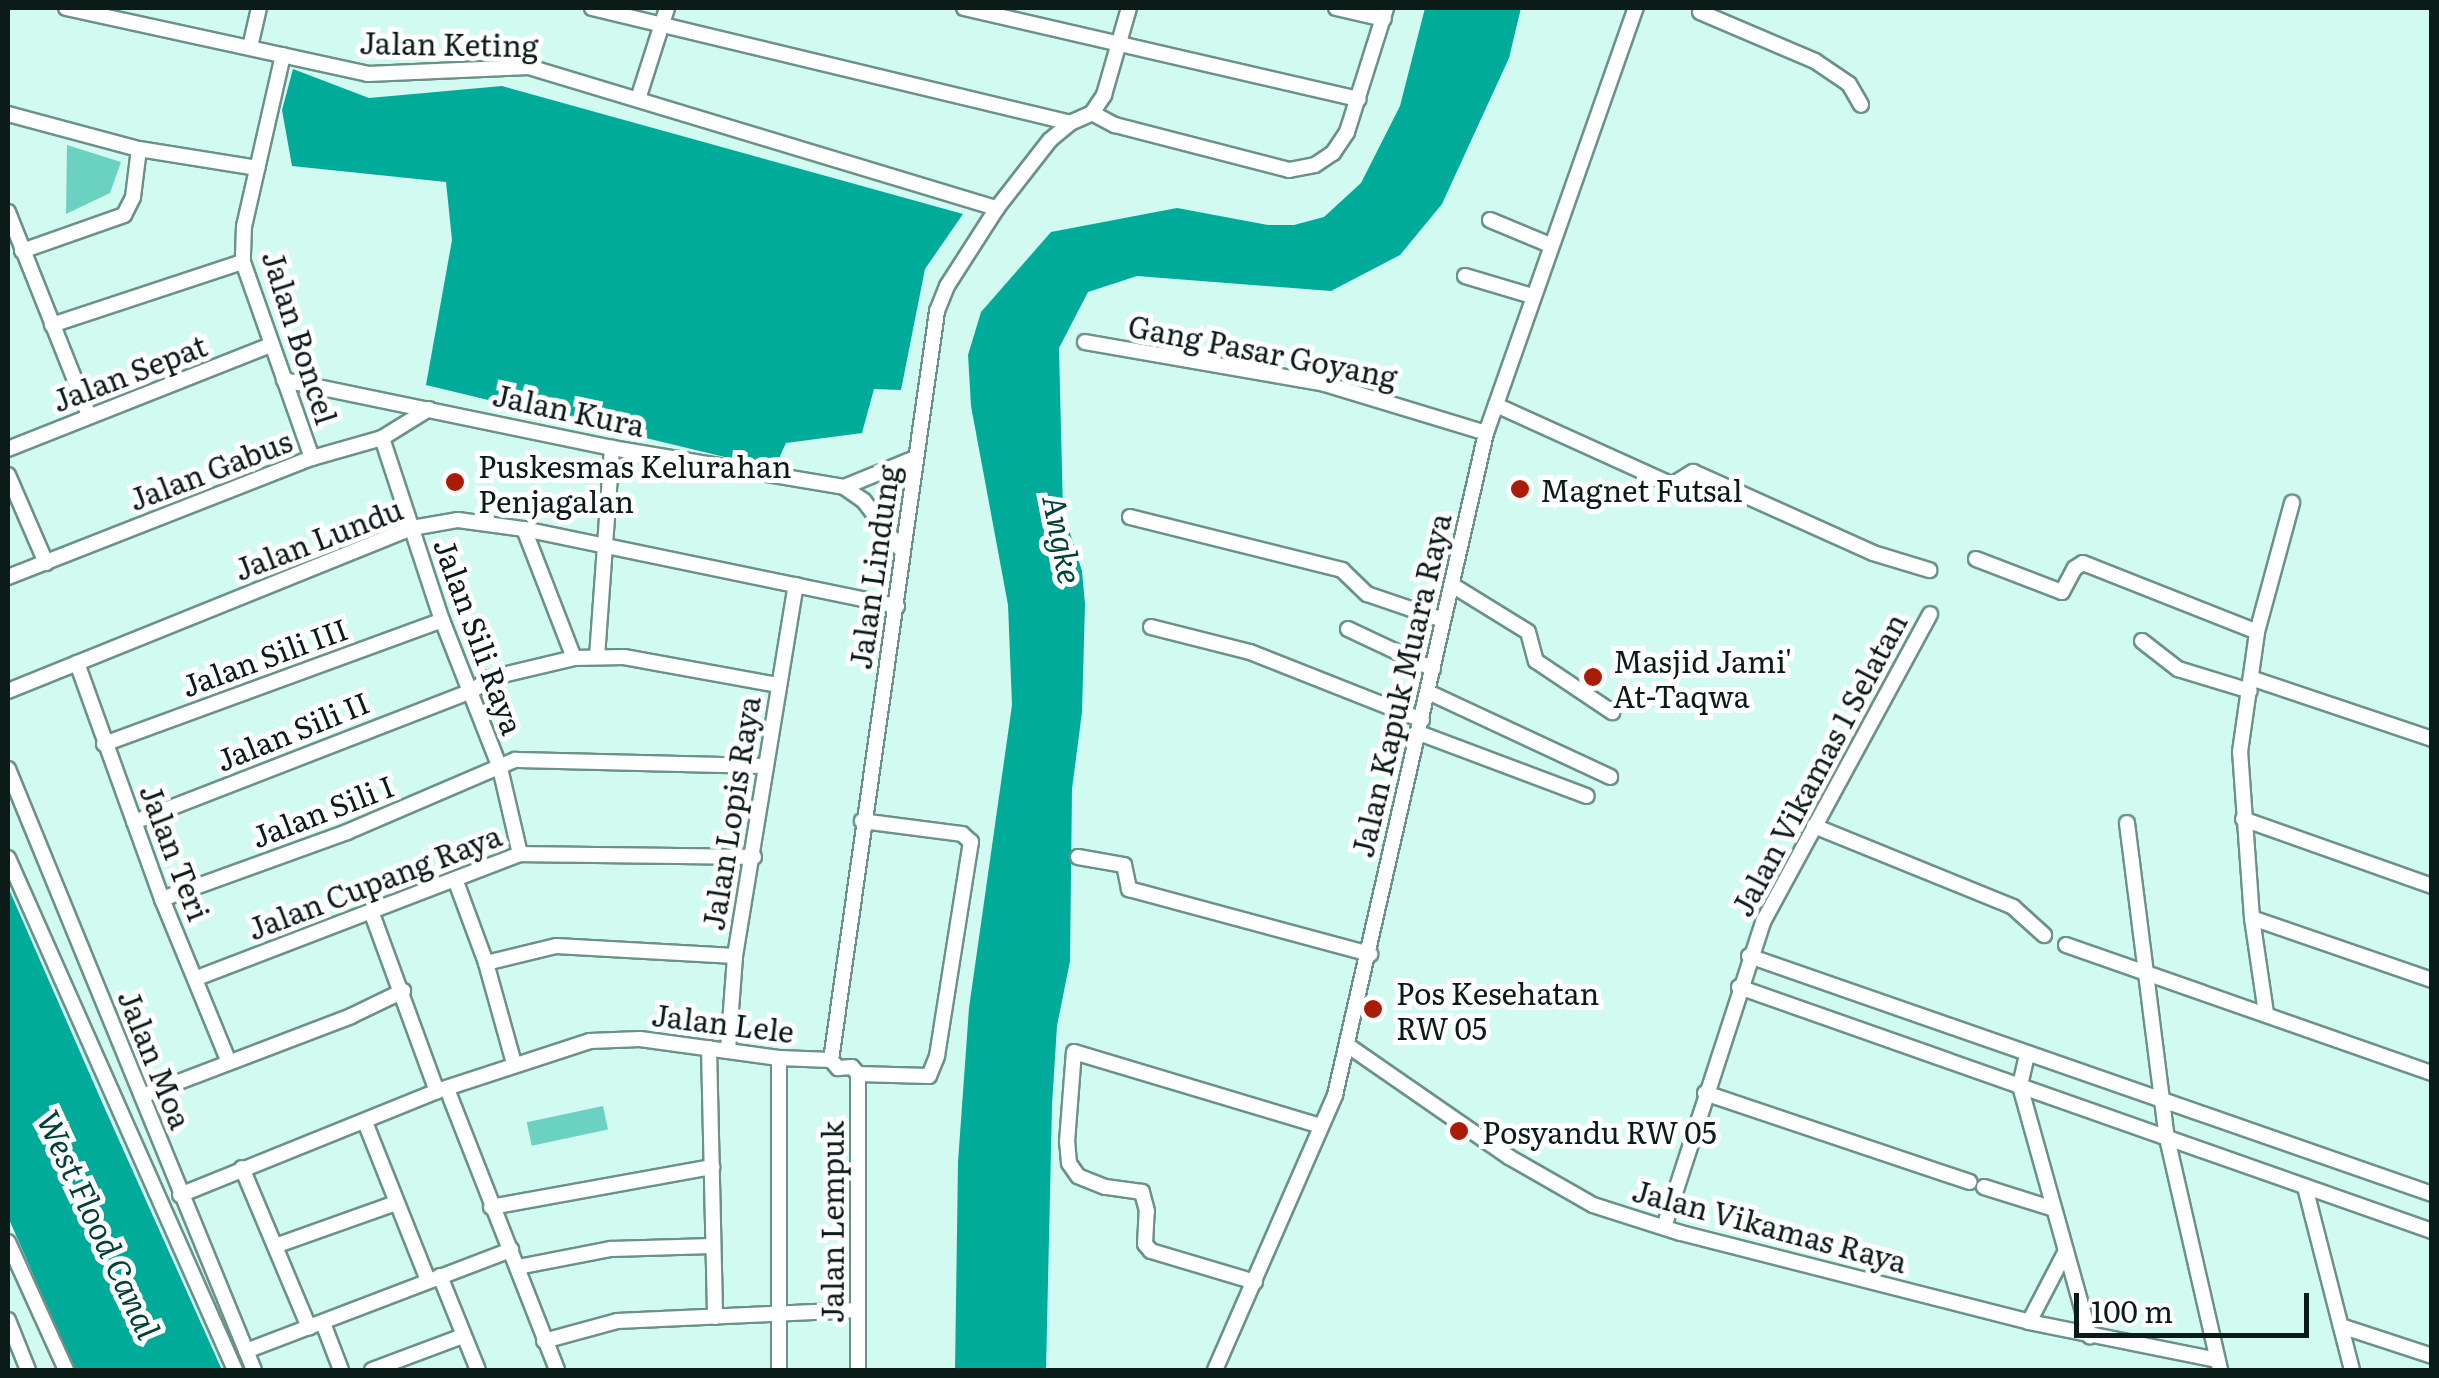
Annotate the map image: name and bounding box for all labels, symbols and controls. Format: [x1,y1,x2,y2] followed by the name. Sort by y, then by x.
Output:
[359,23,539,63] street label: Jalan Keting
[256,246,346,428] street label: Jalan Boncel
[1125,306,1401,394] street label: Gang Pasar Goyang
[47,326,211,418] street label: Jalan Sepat
[490,375,648,443] street label: Jalan Kura
[123,421,297,517] street label: Jalan Gabus
[478,447,792,518] place label: Puskesmas Kelurahan Penjagalan
[841,463,905,671] street label: Jalan Lindung
[442,469,468,495] marker: Puskesmas Kelurahan Penjagalan
[1540,471,1743,507] place label: Magnet Futsal
[1509,478,1531,500] marker: Magnet Futsal
[229,489,407,587] street label: Jalan Lundu
[1037,491,1091,587] water label: Angke
[1343,510,1457,860] street label: Jalan Kapuk Muara Raya
[428,533,532,739] street label: Jalan Sili Raya
[1723,606,1913,922] street label: Jalan Vikamas 1 Selatan
[176,609,352,703] street label: Jalan Sili III
[1613,642,1792,712] place label: Masjid Jami' At-Taqwa
[1582,666,1604,688] marker: Masjid Jami' At-Taqwa
[210,683,374,777] street label: Jalan Sili II
[694,693,766,933] street label: Jalan Lopis Raya
[246,766,398,854] street label: Jalan Sili I
[134,779,218,925] street label: Jalan Teri
[242,816,506,946] street label: Jalan Cupang Raya
[1396,974,1599,1044] place label: Pos Kesehatan RW 05
[112,984,200,1134] street label: Jalan Moa
[650,995,796,1049] street label: Jalan Lele
[1360,996,1386,1022] marker: Pos Kesehatan RW 05
[30,1104,170,1344] water label: West Flood Canal
[1482,1113,1717,1149] place label: Posyandu RW 05
[1446,1118,1472,1144] marker: Posyandu RW 05
[813,1121,849,1323] street label: Jalan Lempuk
[1629,1171,1911,1279] street label: Jalan Vikamas Raya
[2079,1273,2314,1335] scale bar
[2091,1288,2173,1332] text: 100 m

